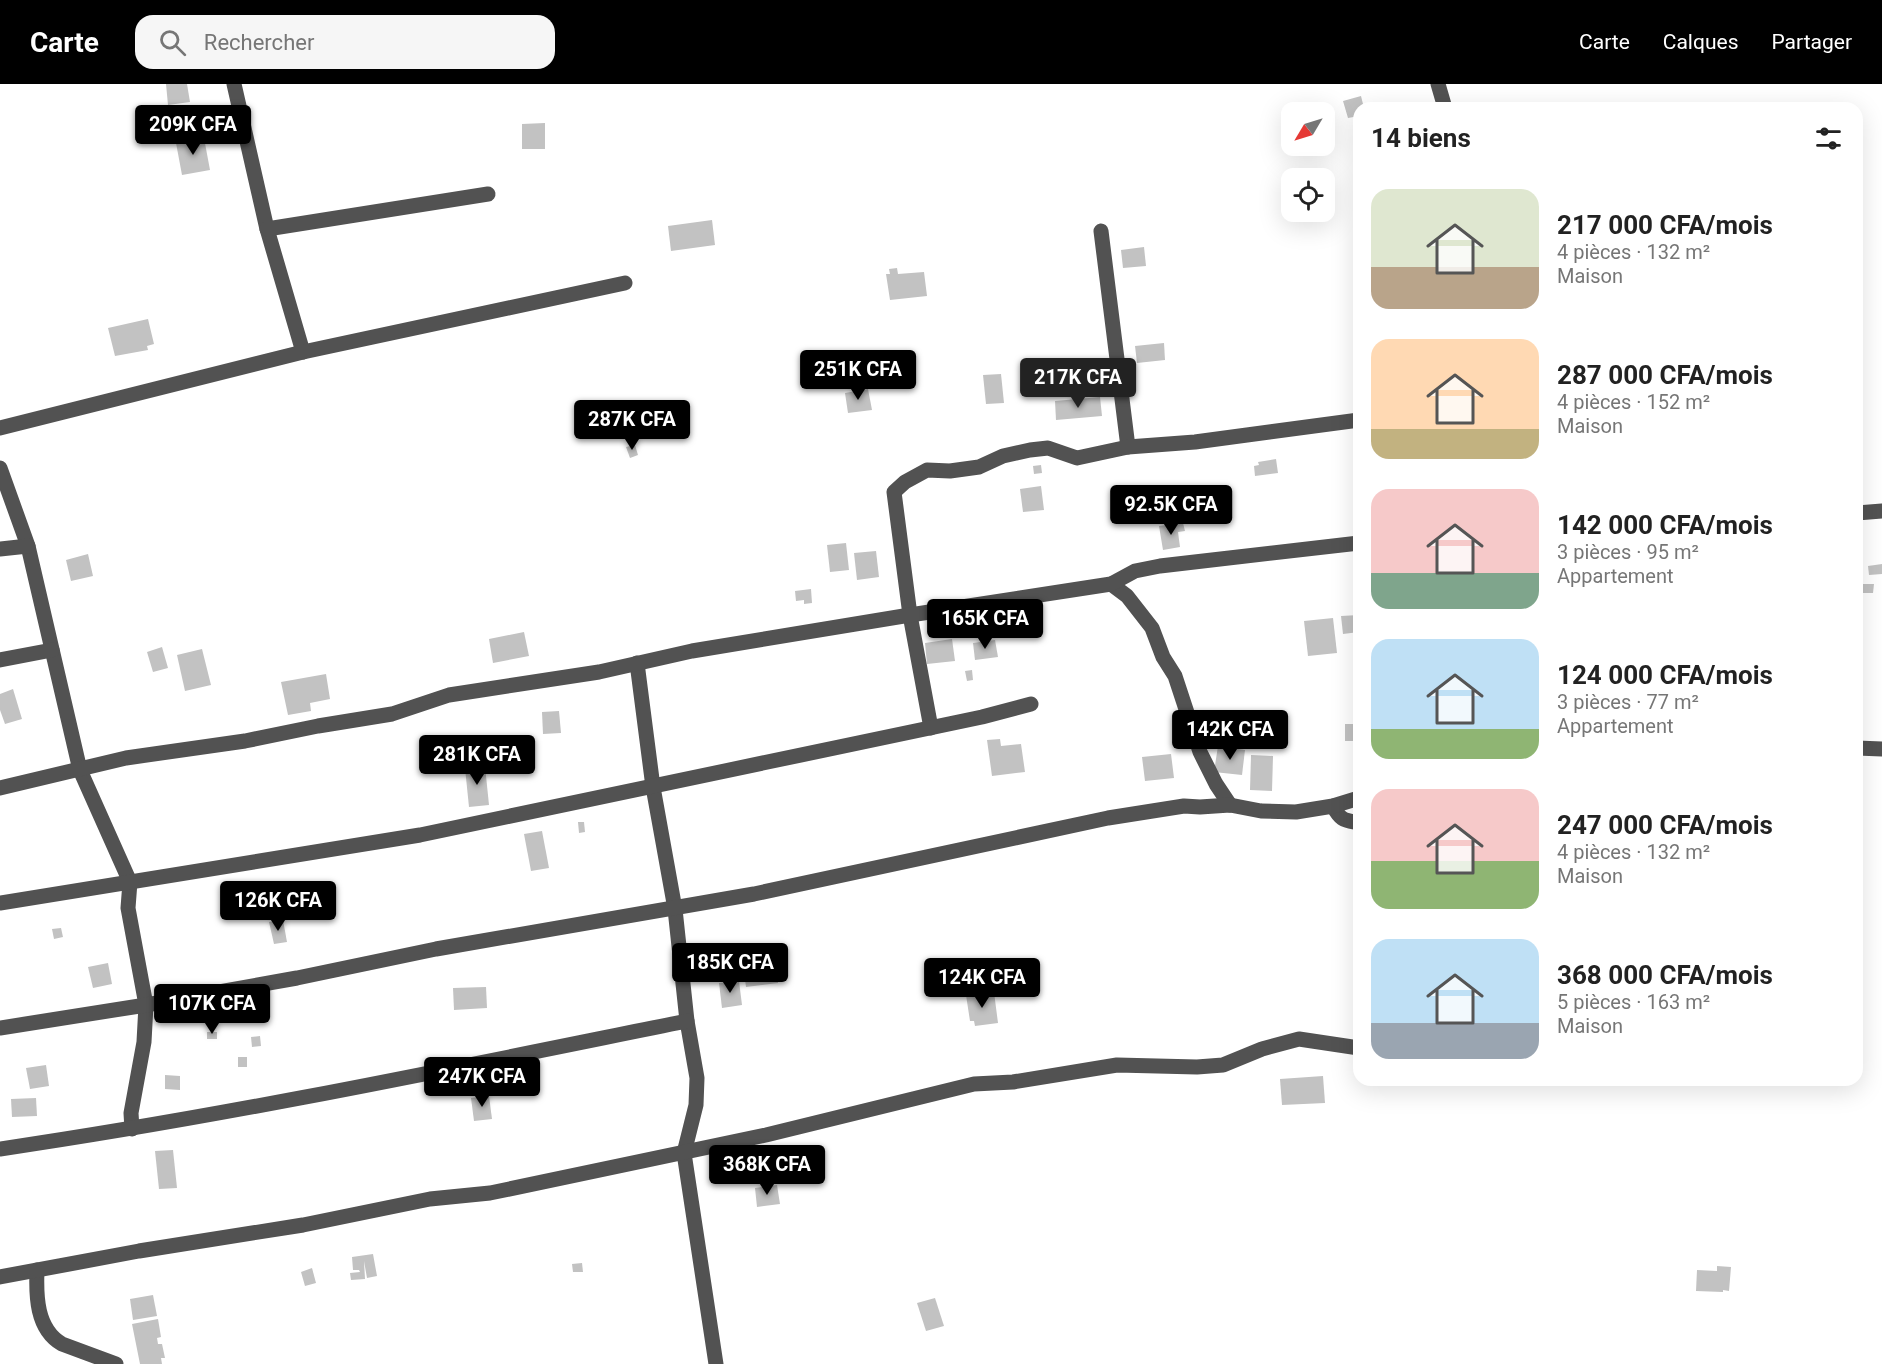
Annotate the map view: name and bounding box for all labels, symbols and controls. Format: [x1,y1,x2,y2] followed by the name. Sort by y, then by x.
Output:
[135,15,555,69] search box
[30,26,99,59] text: Carte
[156,26,189,59] icon: search
[204,30,314,55] text: Rechercher
[1579,30,1630,54] text: Carte
[1663,30,1738,54] text: Calques
[1771,30,1852,54] text: Partager
[1281,102,1335,156] north arrow
[1281,102,1335,222] map controls
[131,105,255,156] pin: 209K CFA
[149,112,237,136] text: 209K CFA
[1812,122,1845,155] icon: filters
[1371,123,1471,153] text: 14 biens
[1281,168,1335,222] button: locate
[1557,210,1773,240] text: 217 000 CFA/mois
[1419,213,1491,285] icon: home
[1557,240,1710,264] text: 4 pièces · 132 m²
[1557,264,1623,288] text: Maison
[796,350,920,401] pin: 251K CFA
[814,357,902,381] text: 251K CFA
[1016,358,1140,409] pin: 217K CFA
[1557,360,1773,390] text: 287 000 CFA/mois
[1419,363,1491,435] icon: home
[1034,365,1122,389] text: 217K CFA
[1557,390,1710,414] text: 4 pièces · 152 m²
[570,400,694,451] pin: 287K CFA
[588,407,676,431] text: 287K CFA
[1557,414,1623,438] text: Maison
[1102,485,1240,536] pin: 92.5K CFA
[1124,492,1218,516] text: 92.5K CFA
[1557,510,1773,540] text: 142 000 CFA/mois
[1419,513,1491,585] icon: home
[1557,540,1699,564] text: 3 pièces · 95 m²
[1557,564,1674,588] text: Appartement
[923,599,1047,650] pin: 165K CFA
[941,606,1029,630] text: 165K CFA
[1557,660,1773,690] text: 124 000 CFA/mois
[1419,663,1491,735] icon: home
[1557,690,1699,714] text: 3 pièces · 77 m²
[1168,710,1292,761] pin: 142K CFA
[1557,714,1674,738] text: Appartement
[1186,717,1274,741] text: 142K CFA
[415,735,539,786] pin: 281K CFA
[433,742,521,766] text: 281K CFA
[1557,810,1773,840] text: 247 000 CFA/mois
[1419,813,1491,885] icon: home
[1557,840,1710,864] text: 4 pièces · 132 m²
[1557,864,1623,888] text: Maison
[216,881,340,932] pin: 126K CFA
[234,888,322,912] text: 126K CFA
[668,943,792,994] pin: 185K CFA
[686,950,774,974] text: 185K CFA
[920,958,1044,1009] pin: 124K CFA
[1557,960,1773,990] text: 368 000 CFA/mois
[1419,963,1491,1035] icon: home
[938,965,1026,989] text: 124K CFA
[150,984,274,1035] pin: 107K CFA
[1557,990,1710,1014] text: 5 pièces · 163 m²
[168,991,256,1015] text: 107K CFA
[1557,1014,1623,1038] text: Maison
[420,1057,544,1108] pin: 247K CFA
[438,1064,526,1088] text: 247K CFA
[705,1145,829,1196] pin: 368K CFA
[723,1152,811,1176] text: 368K CFA

